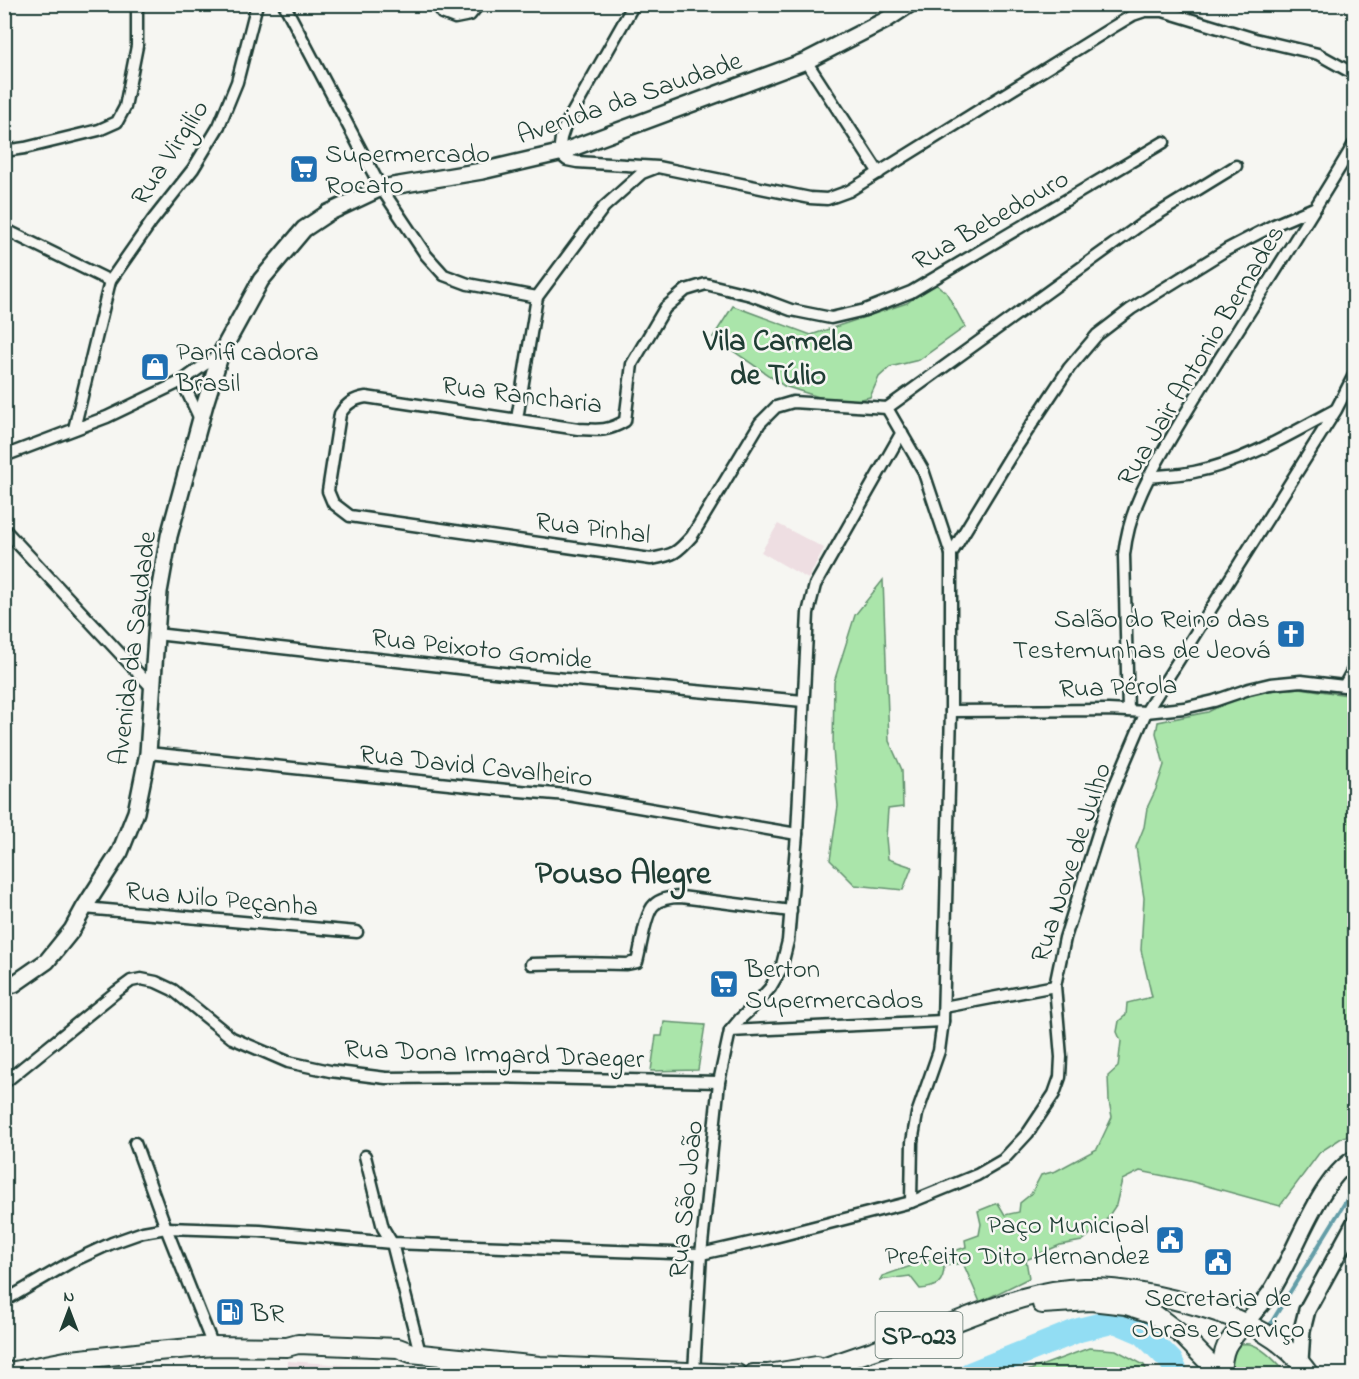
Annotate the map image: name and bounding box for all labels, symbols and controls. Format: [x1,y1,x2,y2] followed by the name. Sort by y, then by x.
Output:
[512,42,748,156] street label: Avenida da Saudade
[122,93,220,214] street label: Rua Virgilio
[325,136,490,206] place label: Supermercado Rocato
[288,153,320,185] supermarket icon: Supermercado Rocato
[906,160,1077,282] street label: Rua Bebedouro
[1108,218,1296,494] street label: Rua Jair Antonio Bernades
[702,321,853,399] district label: Vila Carmela de Túlio
[175,334,319,404] place label: Panificadora Brasil
[139,351,171,383] shop icon: Panificadora Brasil
[439,367,604,426] street label: Rua Rancharia
[533,503,653,556] street label: Rua Pinhal
[101,528,168,768] street label: Avenida da Saudade
[1013,601,1270,671] place label: Salão do Reino das Testemunhas de Jeová
[1275,618,1307,650] church icon: Salão do Reino das Testemunhas de Jeová
[369,619,595,682] street label: Rua Peixoto Gomide
[1058,667,1178,710] street label: Rua Pérola
[357,736,594,799] street label: Rua David Cavalheiro
[1022,758,1123,968] street label: Rua Nove de Julho
[535,851,712,900] district label: Pouso Alegre
[124,873,320,928] street label: Rua Nilo Peçanha
[744,951,924,1021] place label: Berton Supermercados
[708,968,740,1000] supermarket icon: Berton Supermercados
[343,1031,645,1080] street label: Rua Dona Irmgard Draeger
[660,1118,715,1280] street label: Rua São João
[885,1207,1150,1277] place label: Paço Municipal Prefeito Dito Hernandez
[1154,1224,1186,1256] public building icon: Paço Municipal Prefeito Dito Hernandez
[1202,1246,1234,1278] public building icon: Secretaria de Obras e Serviço
[39,1280,99,1340] north arrow
[1131,1280,1305,1350] place label: Secretaria de Obras e Serviço
[64,1285,75,1309] text: N
[250,1295,284,1334] place label: BR
[214,1296,246,1328] fuel station icon: BR
[876,1312,962,1358] road number: SP-023

